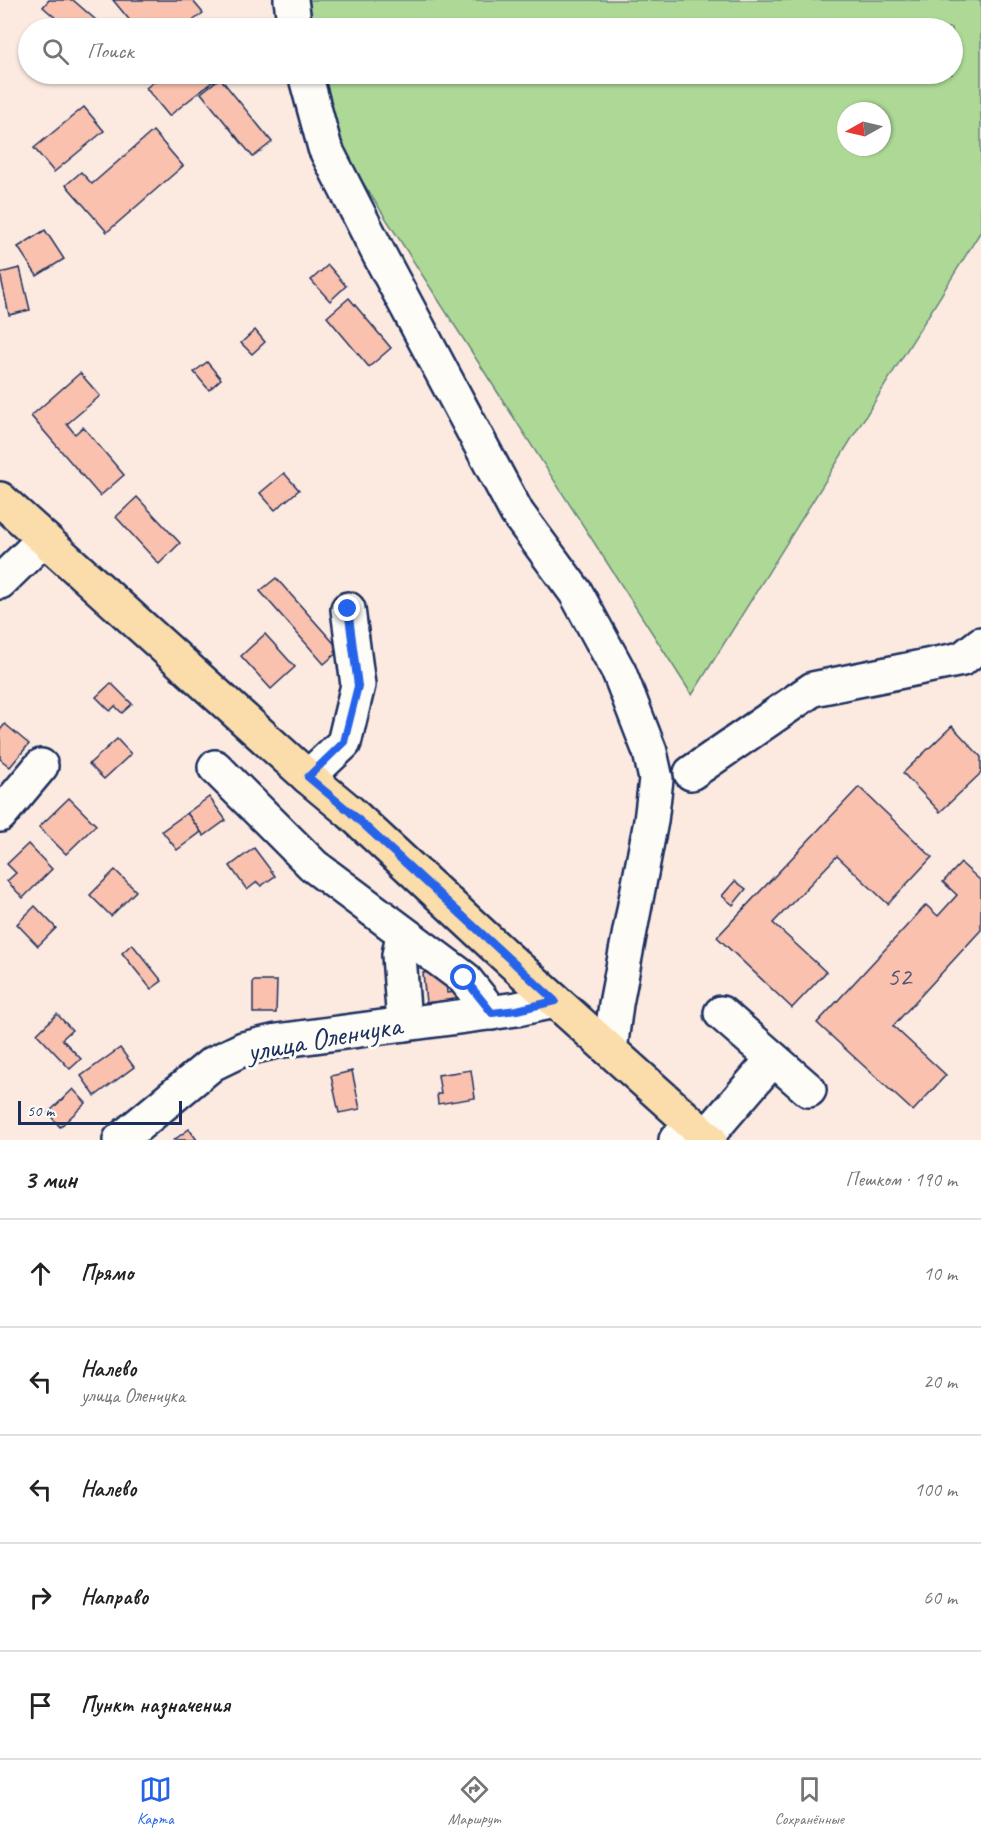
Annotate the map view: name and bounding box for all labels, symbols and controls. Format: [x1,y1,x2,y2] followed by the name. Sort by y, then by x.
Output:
[18,18,963,84] search box
[39,35,72,68] icon: search
[87,37,133,65] text: Поиск
[837,102,891,156] north arrow
[334,595,360,621] route end
[887,959,913,993] house number: 52
[450,964,476,990] route start
[242,1005,407,1071] street label: улица Оленчука
[18,1098,182,1126] scale bar
[27,1101,54,1121] text: 50 m
[24,1163,77,1196] text: 3 мин
[845,1167,957,1192] text: Пешком · 190 m
[24,1257,57,1290] icon: ahead
[81,1259,133,1287] text: Прямо
[923,1261,957,1286] text: 10 m
[81,1355,137,1383] text: Налево
[24,1365,57,1398] icon: left
[923,1369,957,1394] text: 20 m
[81,1383,185,1408] text: улица Оленчука
[24,1473,57,1506] icon: left
[81,1475,137,1503] text: Налево
[914,1477,957,1502] text: 100 m
[24,1581,57,1614] icon: right
[81,1583,148,1611] text: Направо
[923,1585,957,1610] text: 60 m
[24,1689,57,1722] icon: arrive
[81,1691,230,1719] text: Пункт назначения
[137,1773,174,1829] tab: Карта
[448,1773,500,1829] tab: Маршрут
[774,1773,844,1829] tab: Сохранённые

